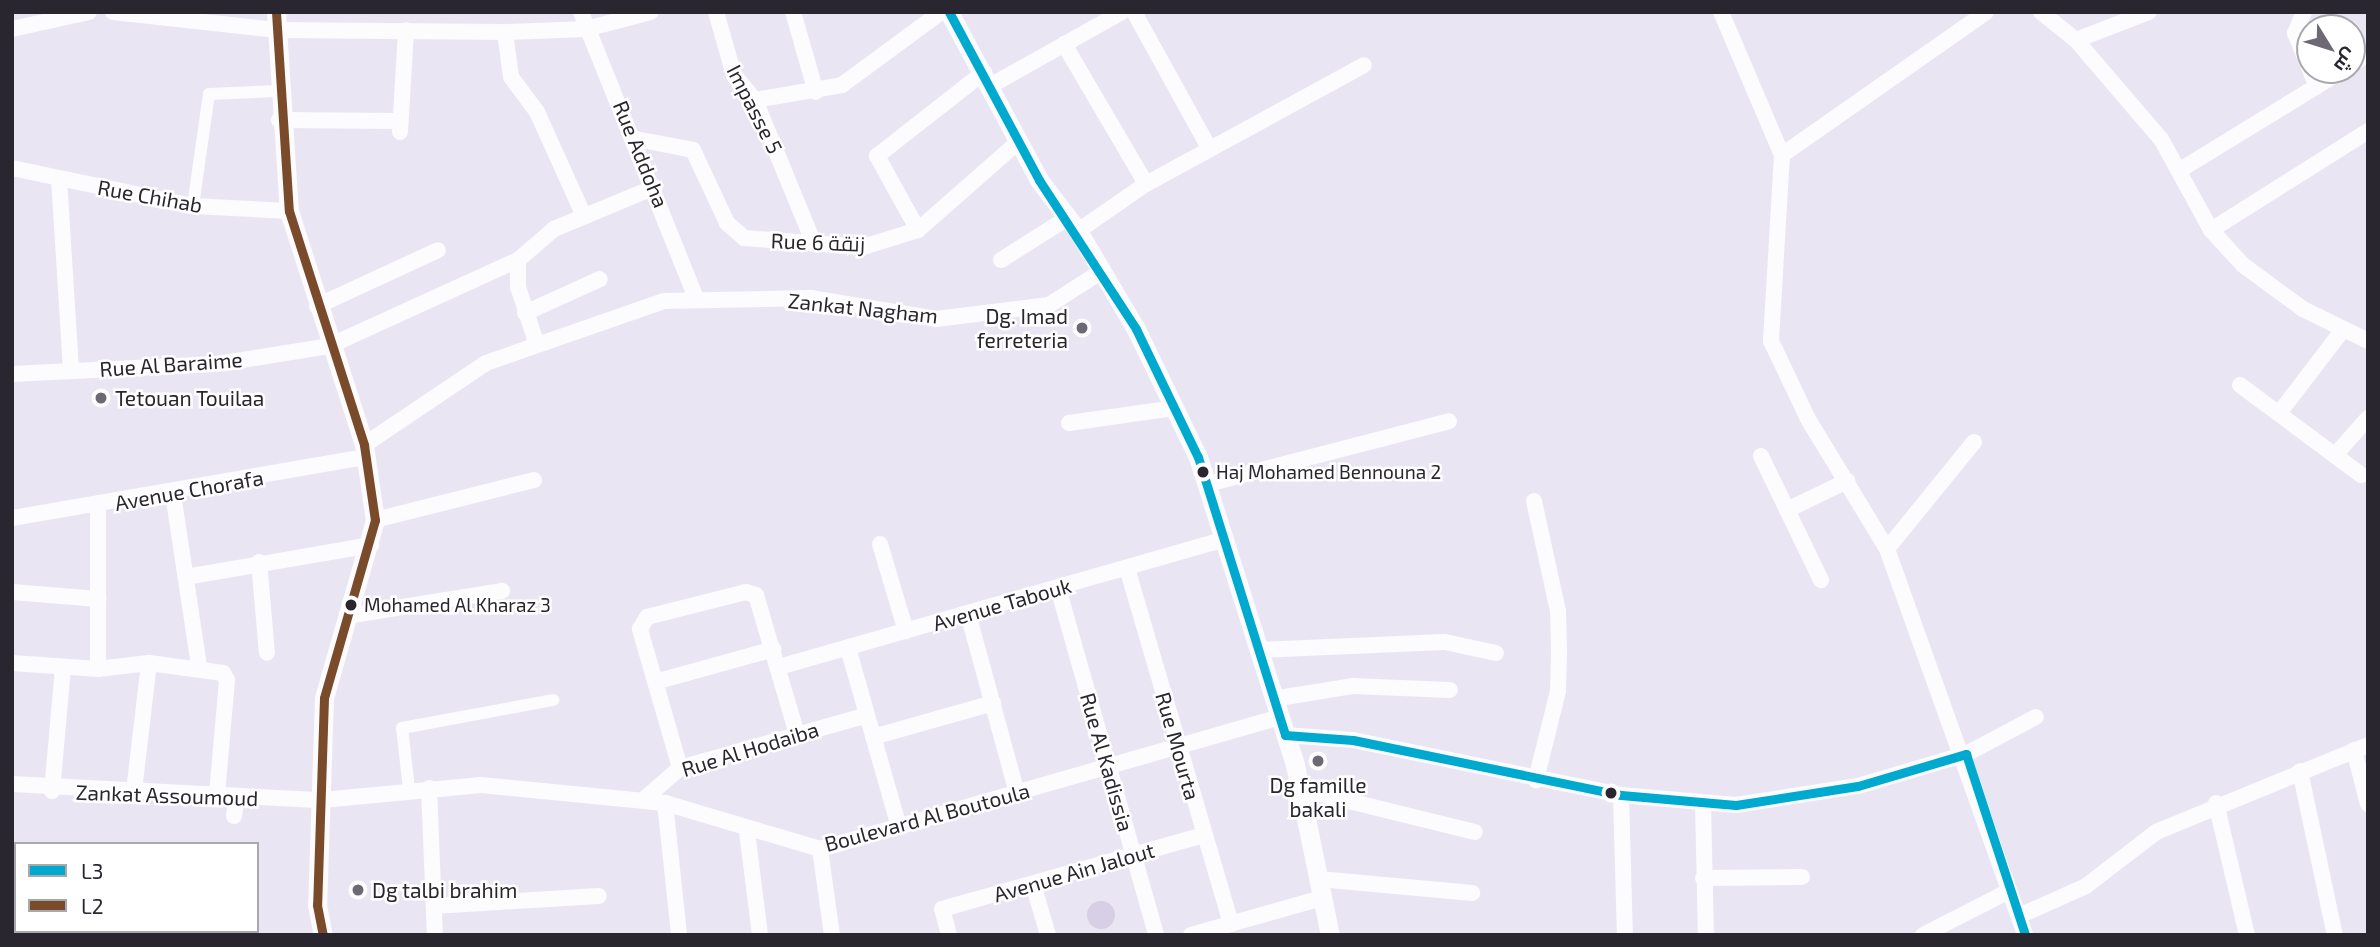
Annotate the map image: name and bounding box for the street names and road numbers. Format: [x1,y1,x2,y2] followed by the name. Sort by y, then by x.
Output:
[722,60,788,158] street label: Impasse 5
[608,97,674,211] street label: Rue Addoha
[96,174,204,218] street label: Rue Chihab
[770,228,866,256] street label: Rue 6 زنقة
[787,288,939,328] street label: Zankat Nagham
[98,346,244,382] street label: Rue Al Baraime
[113,465,265,515] street label: Avenue Chorafa
[930,572,1074,636] street label: Avenue Tabouk
[1075,689,1139,835] street label: Rue Al Kadissia
[1151,689,1205,803] street label: Rue Mourta
[678,716,822,782] street label: Rue Al Hodaiba
[821,777,1033,857] street label: Boulevard Al Boutoula
[75,779,259,811] street label: Zankat Assoumoud
[990,837,1158,907] street label: Avenue Ain Jalout

